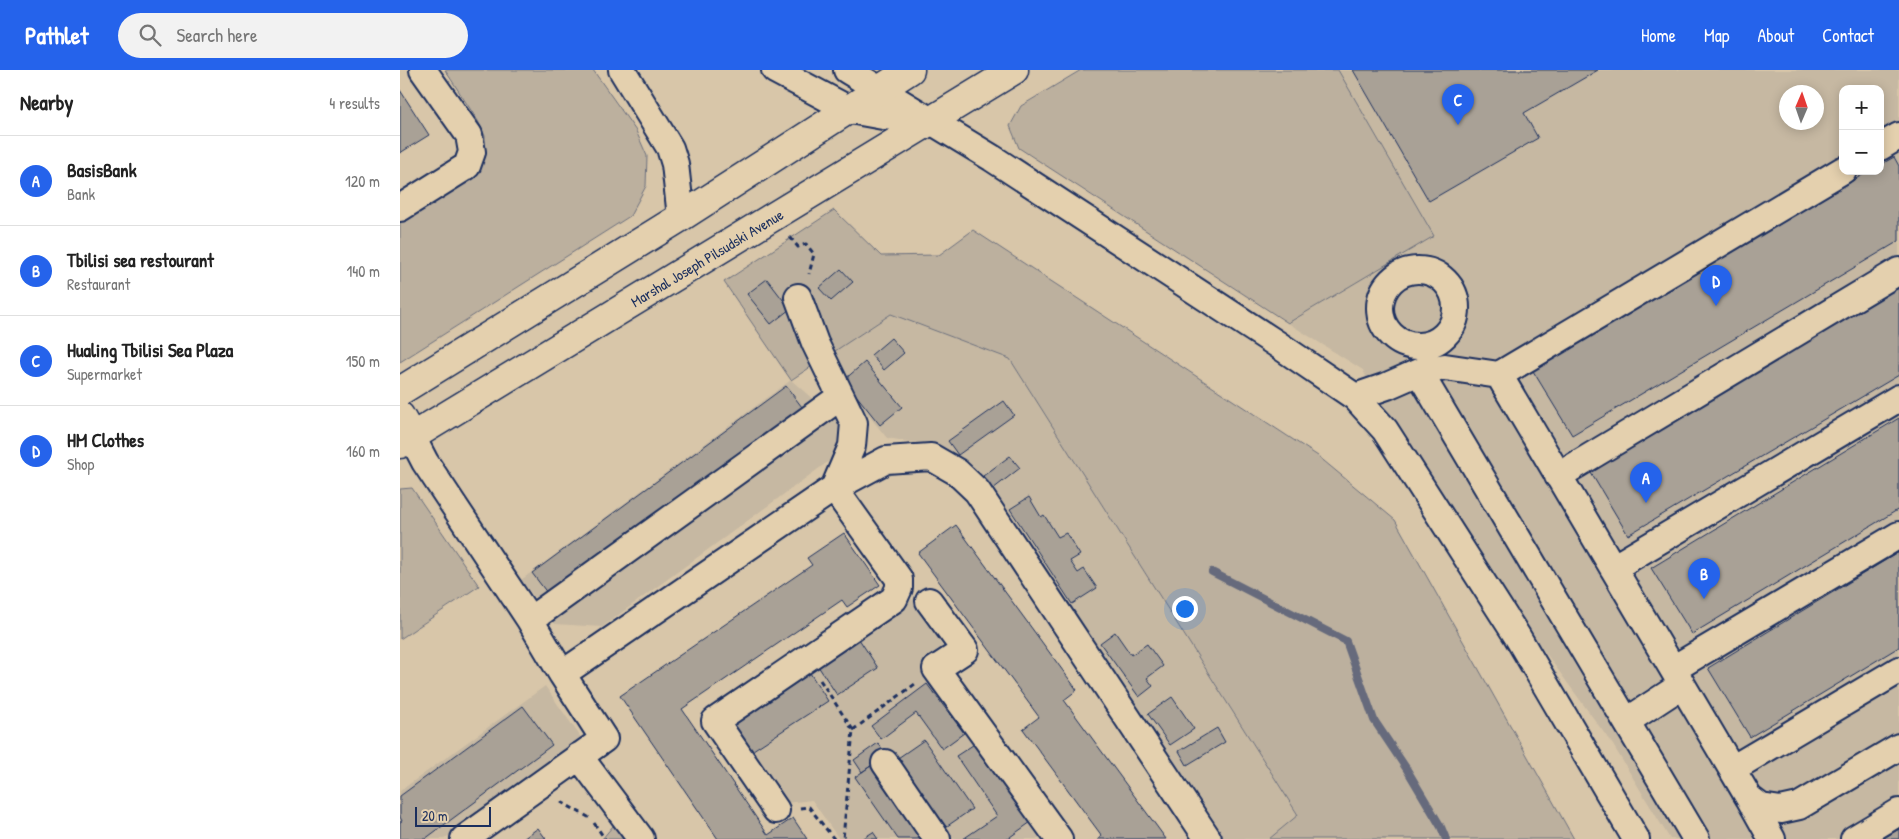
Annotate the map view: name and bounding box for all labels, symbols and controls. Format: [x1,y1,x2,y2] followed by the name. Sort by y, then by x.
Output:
[118,13,468,58] search box
[25,19,88,51] text: Pathlet
[136,21,164,49] icon: search
[176,22,258,48] text: Search here
[1641,23,1676,48] text: Home
[1704,23,1729,48] text: Map
[1757,23,1794,48] text: About
[1822,23,1874,48] text: Contact
[1442,84,1474,125] pin: C
[1779,85,1824,130] north arrow
[1839,85,1884,175] map controls
[1839,85,1884,130] button: +
[20,88,73,117] text: Nearby
[329,92,380,114] text: 4 results
[1839,130,1884,175] button: −
[67,157,137,183] text: BasisBank
[32,170,40,192] text: A
[345,170,380,192] text: 120 m
[67,183,95,205] text: Bank
[627,204,787,312] street label: Marshal Joseph Pilsudski Avenue
[67,247,214,273] text: Tbilisi sea restourant
[32,260,40,282] text: B
[346,260,380,282] text: 140 m
[1700,265,1732,306] pin: D
[67,273,130,295] text: Restaurant
[67,337,233,363] text: Hualing Tbilisi Sea Plaza
[32,350,40,372] text: C
[346,350,380,372] text: 150 m
[67,363,142,385] text: Supermarket
[67,427,144,453] text: HM Clothes
[32,440,40,462] text: D
[346,440,380,462] text: 160 m
[67,453,94,475] text: Shop
[1630,462,1662,503] pin: A
[1688,558,1720,599] pin: B
[1172,596,1198,622] your location
[415,804,491,827] scale bar
[422,806,448,825] text: 20 m

